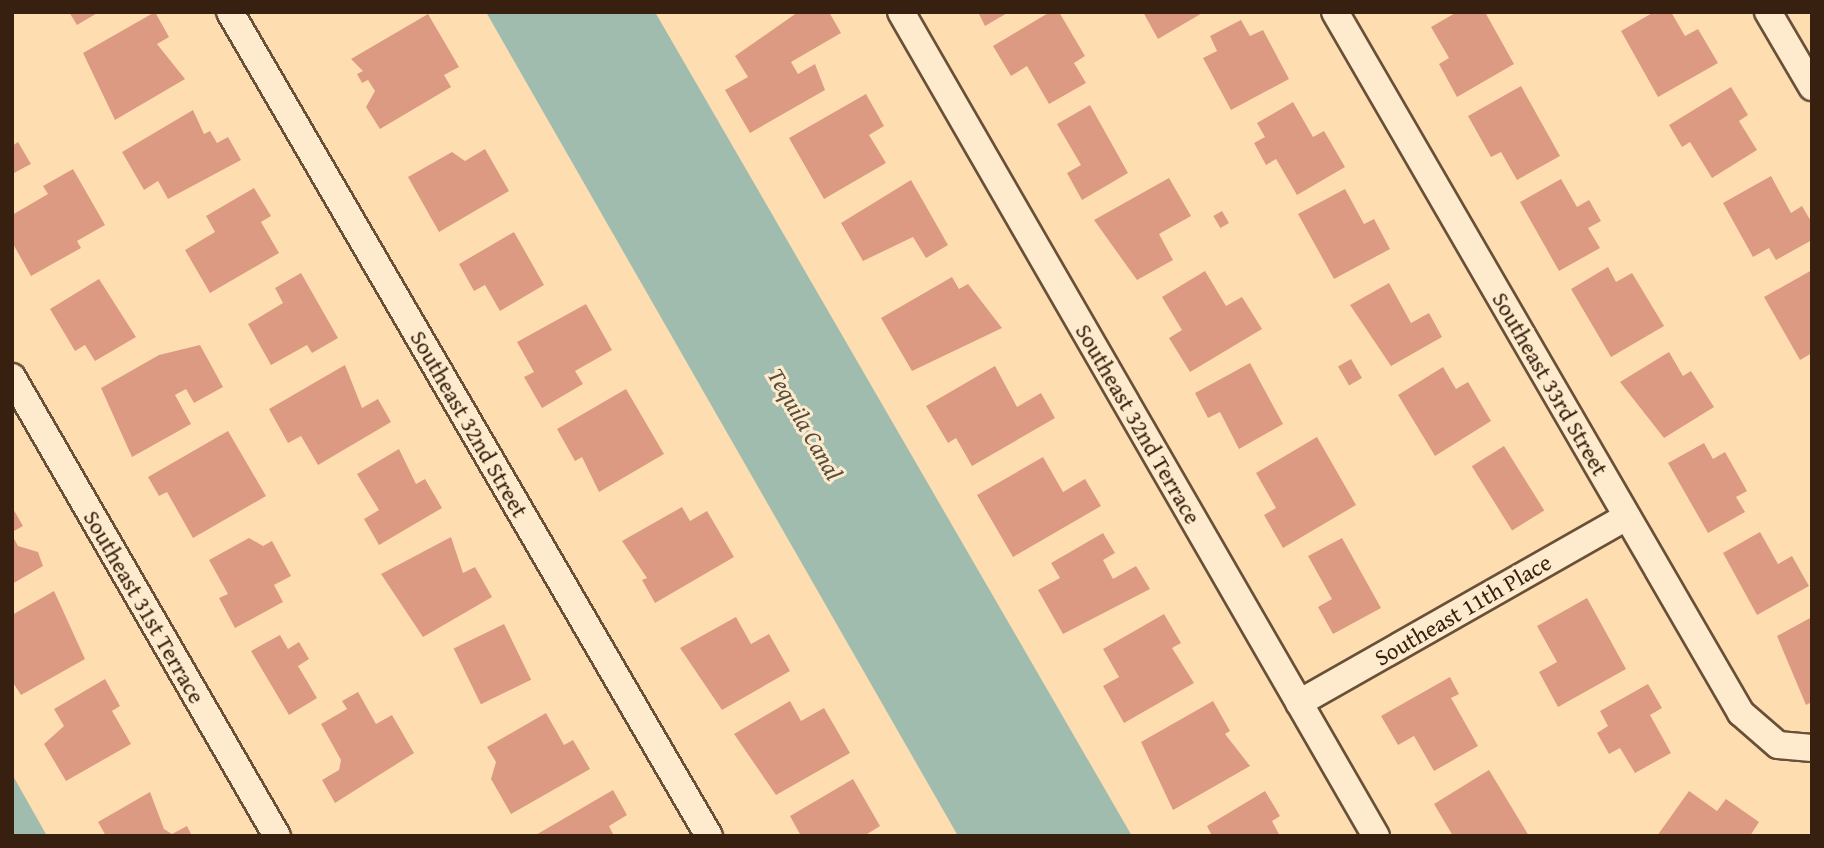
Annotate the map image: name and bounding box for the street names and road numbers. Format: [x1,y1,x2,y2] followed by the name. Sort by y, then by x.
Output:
[1486,287,1614,481] street label: Southeast 33rd Street
[1069,319,1207,529] street label: Southeast 32nd Terrace
[404,326,534,522] street label: Southeast 32nd Street
[77,506,211,708] street label: Southeast 31st Terrace
[1370,548,1556,672] street label: Southeast 11th Place

